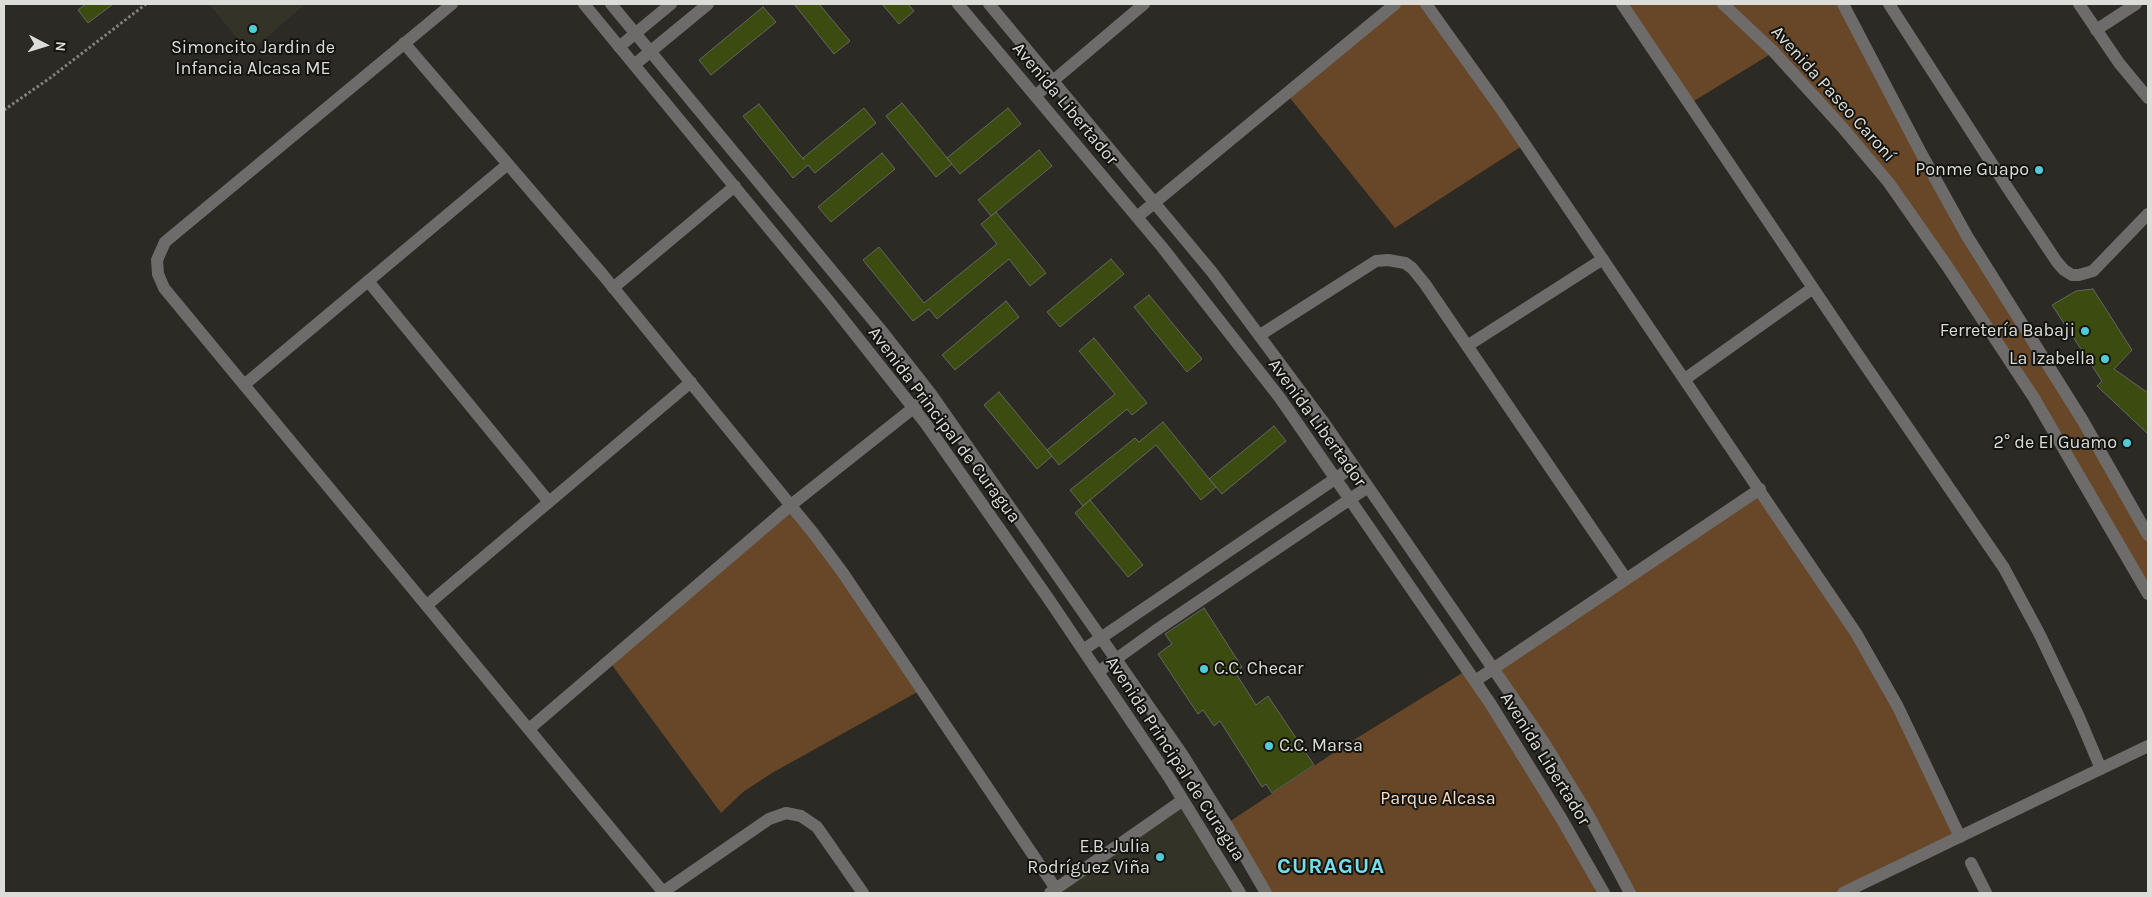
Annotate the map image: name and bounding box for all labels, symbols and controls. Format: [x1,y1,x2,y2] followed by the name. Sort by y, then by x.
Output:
[20,20,70,70] north arrow
[1766,22,1900,166] street label: Avenida Paseo Caroní
[247,23,259,35] marker: Simoncito Jardin de Infancia Alcasa ME
[171,37,335,80] place label: Simoncito Jardin de Infancia Alcasa ME
[1007,38,1123,170] street label: Avenida Libertador
[52,41,69,52] text: N
[1915,159,2029,181] place label: Ponme Guapo
[2033,164,2045,176] marker: Ponme Guapo
[1940,320,2075,342] place label: Ferretería Babaji
[863,323,1025,527] street label: Avenida Principal de Curagua
[2079,325,2091,337] marker: Ferretería Babaji
[2009,348,2095,370] place label: La Izabella
[2099,353,2111,365] marker: La Izabella
[1263,355,1371,491] street label: Avenida Libertador
[1993,432,2117,454] place label: 2° de El Guamo
[2121,437,2133,449] marker: 2° de El Guamo
[1101,653,1249,865] street label: Avenida Principal de Curagua
[1214,658,1304,680] place label: C.C. Checar
[1198,663,1210,675] marker: C.C. Checar
[1495,688,1595,830] street label: Avenida Libertador
[1279,735,1363,757] place label: C.C. Marsa
[1263,740,1275,752] marker: C.C. Marsa
[1380,788,1496,810] park label: Parque Alcasa
[1027,836,1150,879] place label: E.B. Julia Rodríguez Viña
[1154,851,1166,863] marker: E.B. Julia Rodríguez Viña
[1276,854,1386,880] district label: CURAGUA

